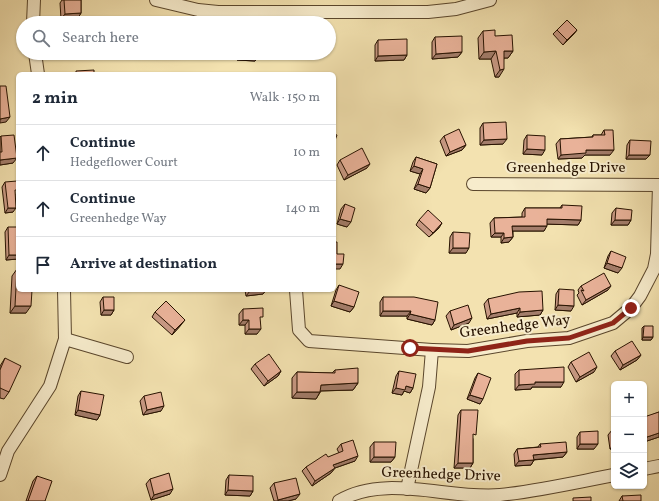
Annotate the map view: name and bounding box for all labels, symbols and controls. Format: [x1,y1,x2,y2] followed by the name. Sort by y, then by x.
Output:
[16,16,336,60] search box
[30,27,52,49] icon: search
[62,28,139,49] text: Search here
[32,87,78,110] text: 2 min
[250,89,320,107] text: Walk · 150 m
[70,133,135,154] text: Continue
[32,142,54,164] icon: ahead
[293,144,320,162] text: 10 m
[70,154,178,172] text: Hedgeflower Court
[506,158,626,179] street label: Greenhedge Drive
[70,189,135,210] text: Continue
[32,198,54,220] icon: ahead
[286,200,320,218] text: 140 m
[70,210,167,228] text: Greenhedge Way
[32,254,54,276] icon: arrive
[70,254,217,275] text: Arrive at destination
[622,299,640,317] route end
[458,310,572,344] street label: Greenhedge Way
[401,339,419,357] route start
[611,381,647,489] map controls
[611,381,647,417] button: +
[611,417,647,453] button: −
[611,453,647,489] button: layers
[381,462,501,488] street label: Greenhedge Drive

